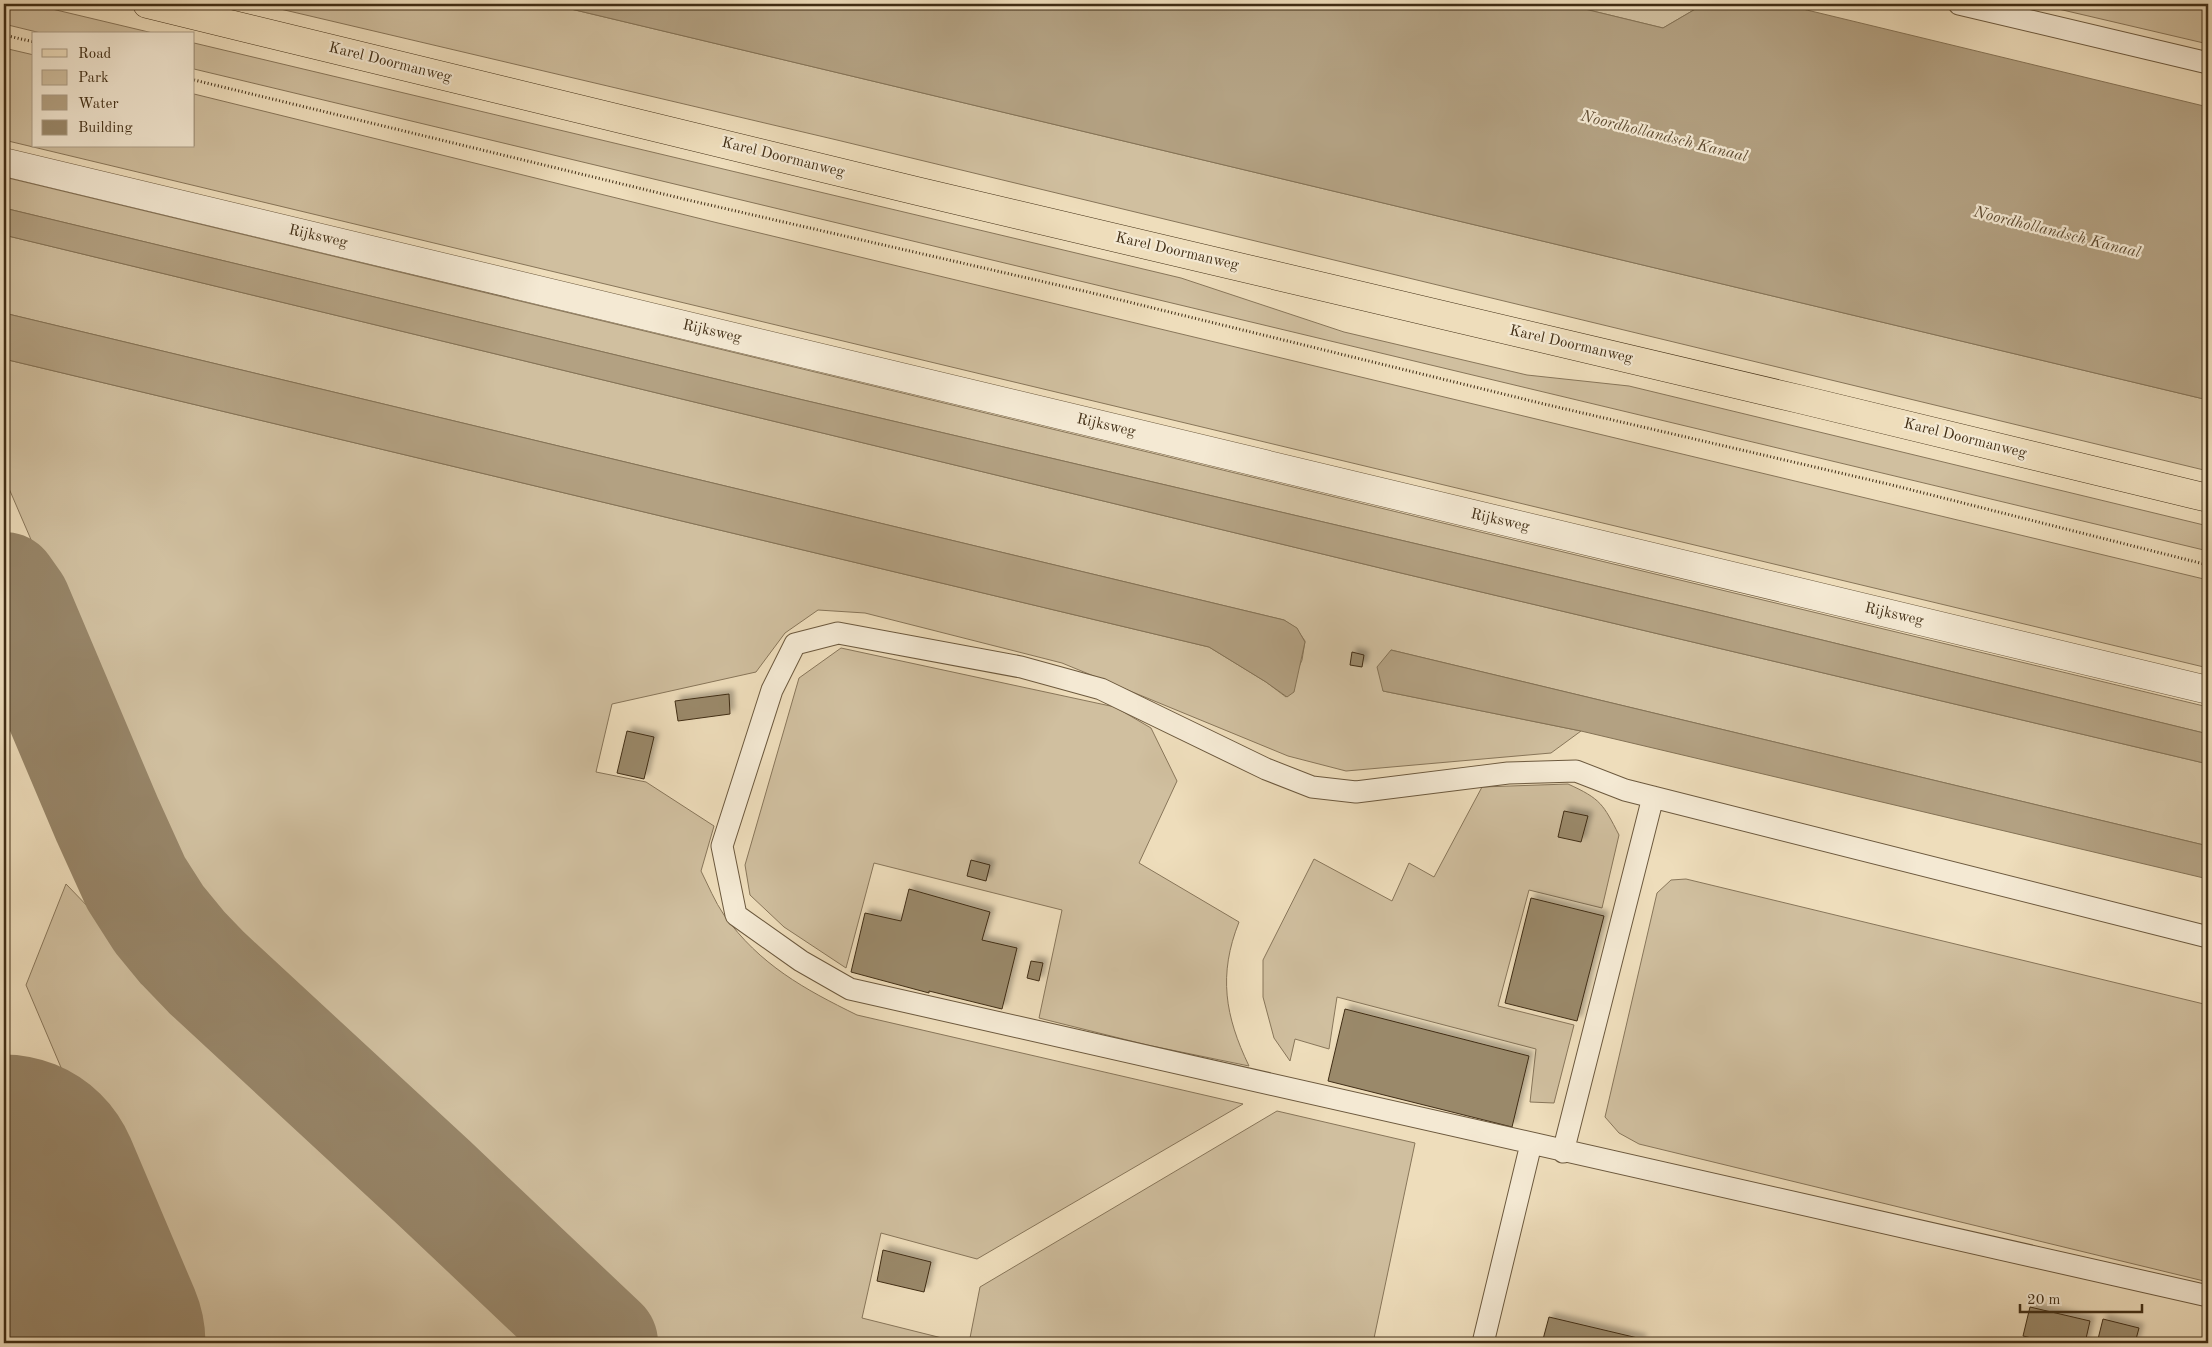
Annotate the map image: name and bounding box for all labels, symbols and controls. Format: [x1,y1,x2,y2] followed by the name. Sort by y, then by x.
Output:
[32,32,195,148] legend
[327,40,453,86] street label: Karel Doormanweg
[78,47,112,62] text: Road
[78,71,109,86] text: Park
[78,97,119,112] text: Water
[1578,108,1750,166] water label: Noordhollandsch Kanaal
[78,121,133,136] text: Building
[720,135,846,181] street label: Karel Doormanweg
[1971,204,2143,262] water label: Noordhollandsch Kanaal
[287,223,349,251] street label: Rijksweg
[1114,231,1240,273] street label: Karel Doormanweg
[681,318,743,346] street label: Rijksweg
[1508,324,1634,366] street label: Karel Doormanweg
[1075,412,1137,440] street label: Rijksweg
[1902,416,2028,462] street label: Karel Doormanweg
[1469,507,1531,535] street label: Rijksweg
[1863,601,1925,629] street label: Rijksweg
[2020,1282,2142,1314] scale bar
[2027,1293,2061,1308] text: 20 m

